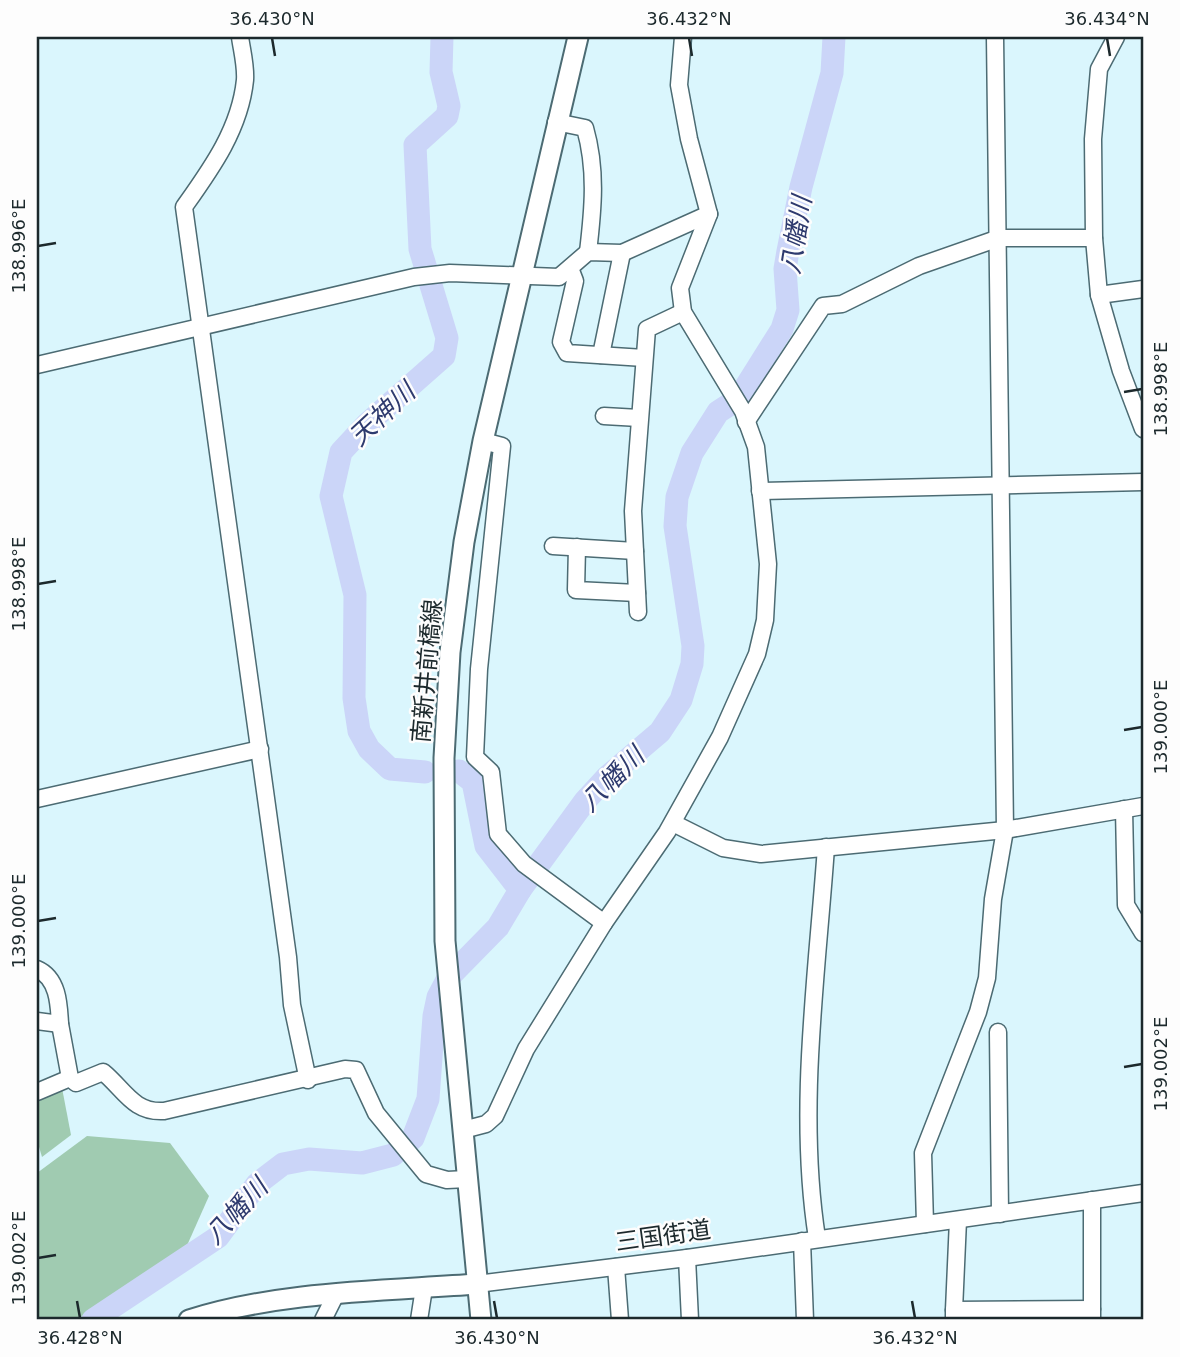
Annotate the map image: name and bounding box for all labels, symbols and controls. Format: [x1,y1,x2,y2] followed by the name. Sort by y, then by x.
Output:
[229,8,315,29] text: 36.430°N
[646,8,732,29] text: 36.432°N
[1064,8,1150,29] text: 36.434°N
[775,191,817,276] water label: 八幡川
[8,199,29,293] text: 138.996°E
[1150,342,1171,436] text: 138.998°E
[343,374,423,452] water label: 天神川
[8,537,29,631] text: 138.998°E
[407,598,447,744] street label: 南新井前橋線
[1150,680,1171,774] text: 139.000°E
[574,739,652,817] water label: 八幡川
[8,874,29,968] text: 139.000°E
[1150,1017,1171,1111] text: 139.002°E
[198,1170,276,1250] water label: 八幡川
[8,1211,29,1305] text: 139.002°E
[614,1215,712,1257] street label: 三国街道
[37,1327,123,1348] text: 36.428°N
[454,1327,540,1348] text: 36.430°N
[872,1327,958,1348] text: 36.432°N

